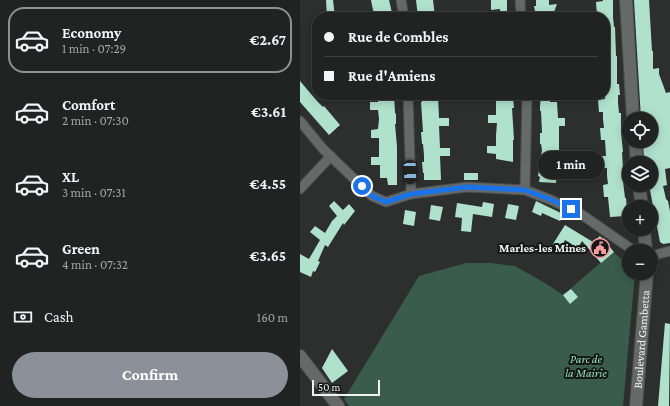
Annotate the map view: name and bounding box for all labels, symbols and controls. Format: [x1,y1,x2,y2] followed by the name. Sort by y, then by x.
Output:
[14,22,50,58] icon: car
[62,25,121,41] text: Economy
[348,29,448,45] text: Rue de Combles
[250,32,286,48] text: €2.67
[62,41,126,56] text: 1 min · 07:29
[348,68,435,84] text: Rue d'Amiens
[14,94,50,130] icon: car
[62,97,116,113] text: Comfort
[251,104,286,120] text: €3.61
[622,112,658,280] map controls
[622,112,658,148] button: locate
[62,113,129,128] text: 2 min · 07:30
[538,151,604,179] callout: 1 min
[622,156,658,192] button: layers
[556,157,586,172] text: 1 min
[404,160,416,184] car
[14,166,50,202] icon: car
[62,169,79,185] text: XL
[250,176,286,192] text: €4.55
[353,177,371,195] route start
[62,185,126,200] text: 3 min · 07:31
[562,200,580,218] route end
[622,200,658,236] button: +
[589,237,611,259] public building icon: Marles-les Mines
[14,238,50,274] icon: car
[62,241,100,257] text: Green
[499,241,586,255] place label: Marles-les Mines
[622,244,658,280] button: −
[250,248,286,264] text: €3.65
[62,257,128,272] text: 4 min · 07:32
[630,289,653,389] street label: Boulevard Gambetta
[12,306,34,328] icon: cash
[44,309,74,325] text: Cash
[257,310,288,325] text: 160 m
[12,352,288,398] button: Confirm
[565,352,607,380] park label: Parc de la Mairie
[312,378,380,397] scale bar
[318,381,340,393] text: 50 m

